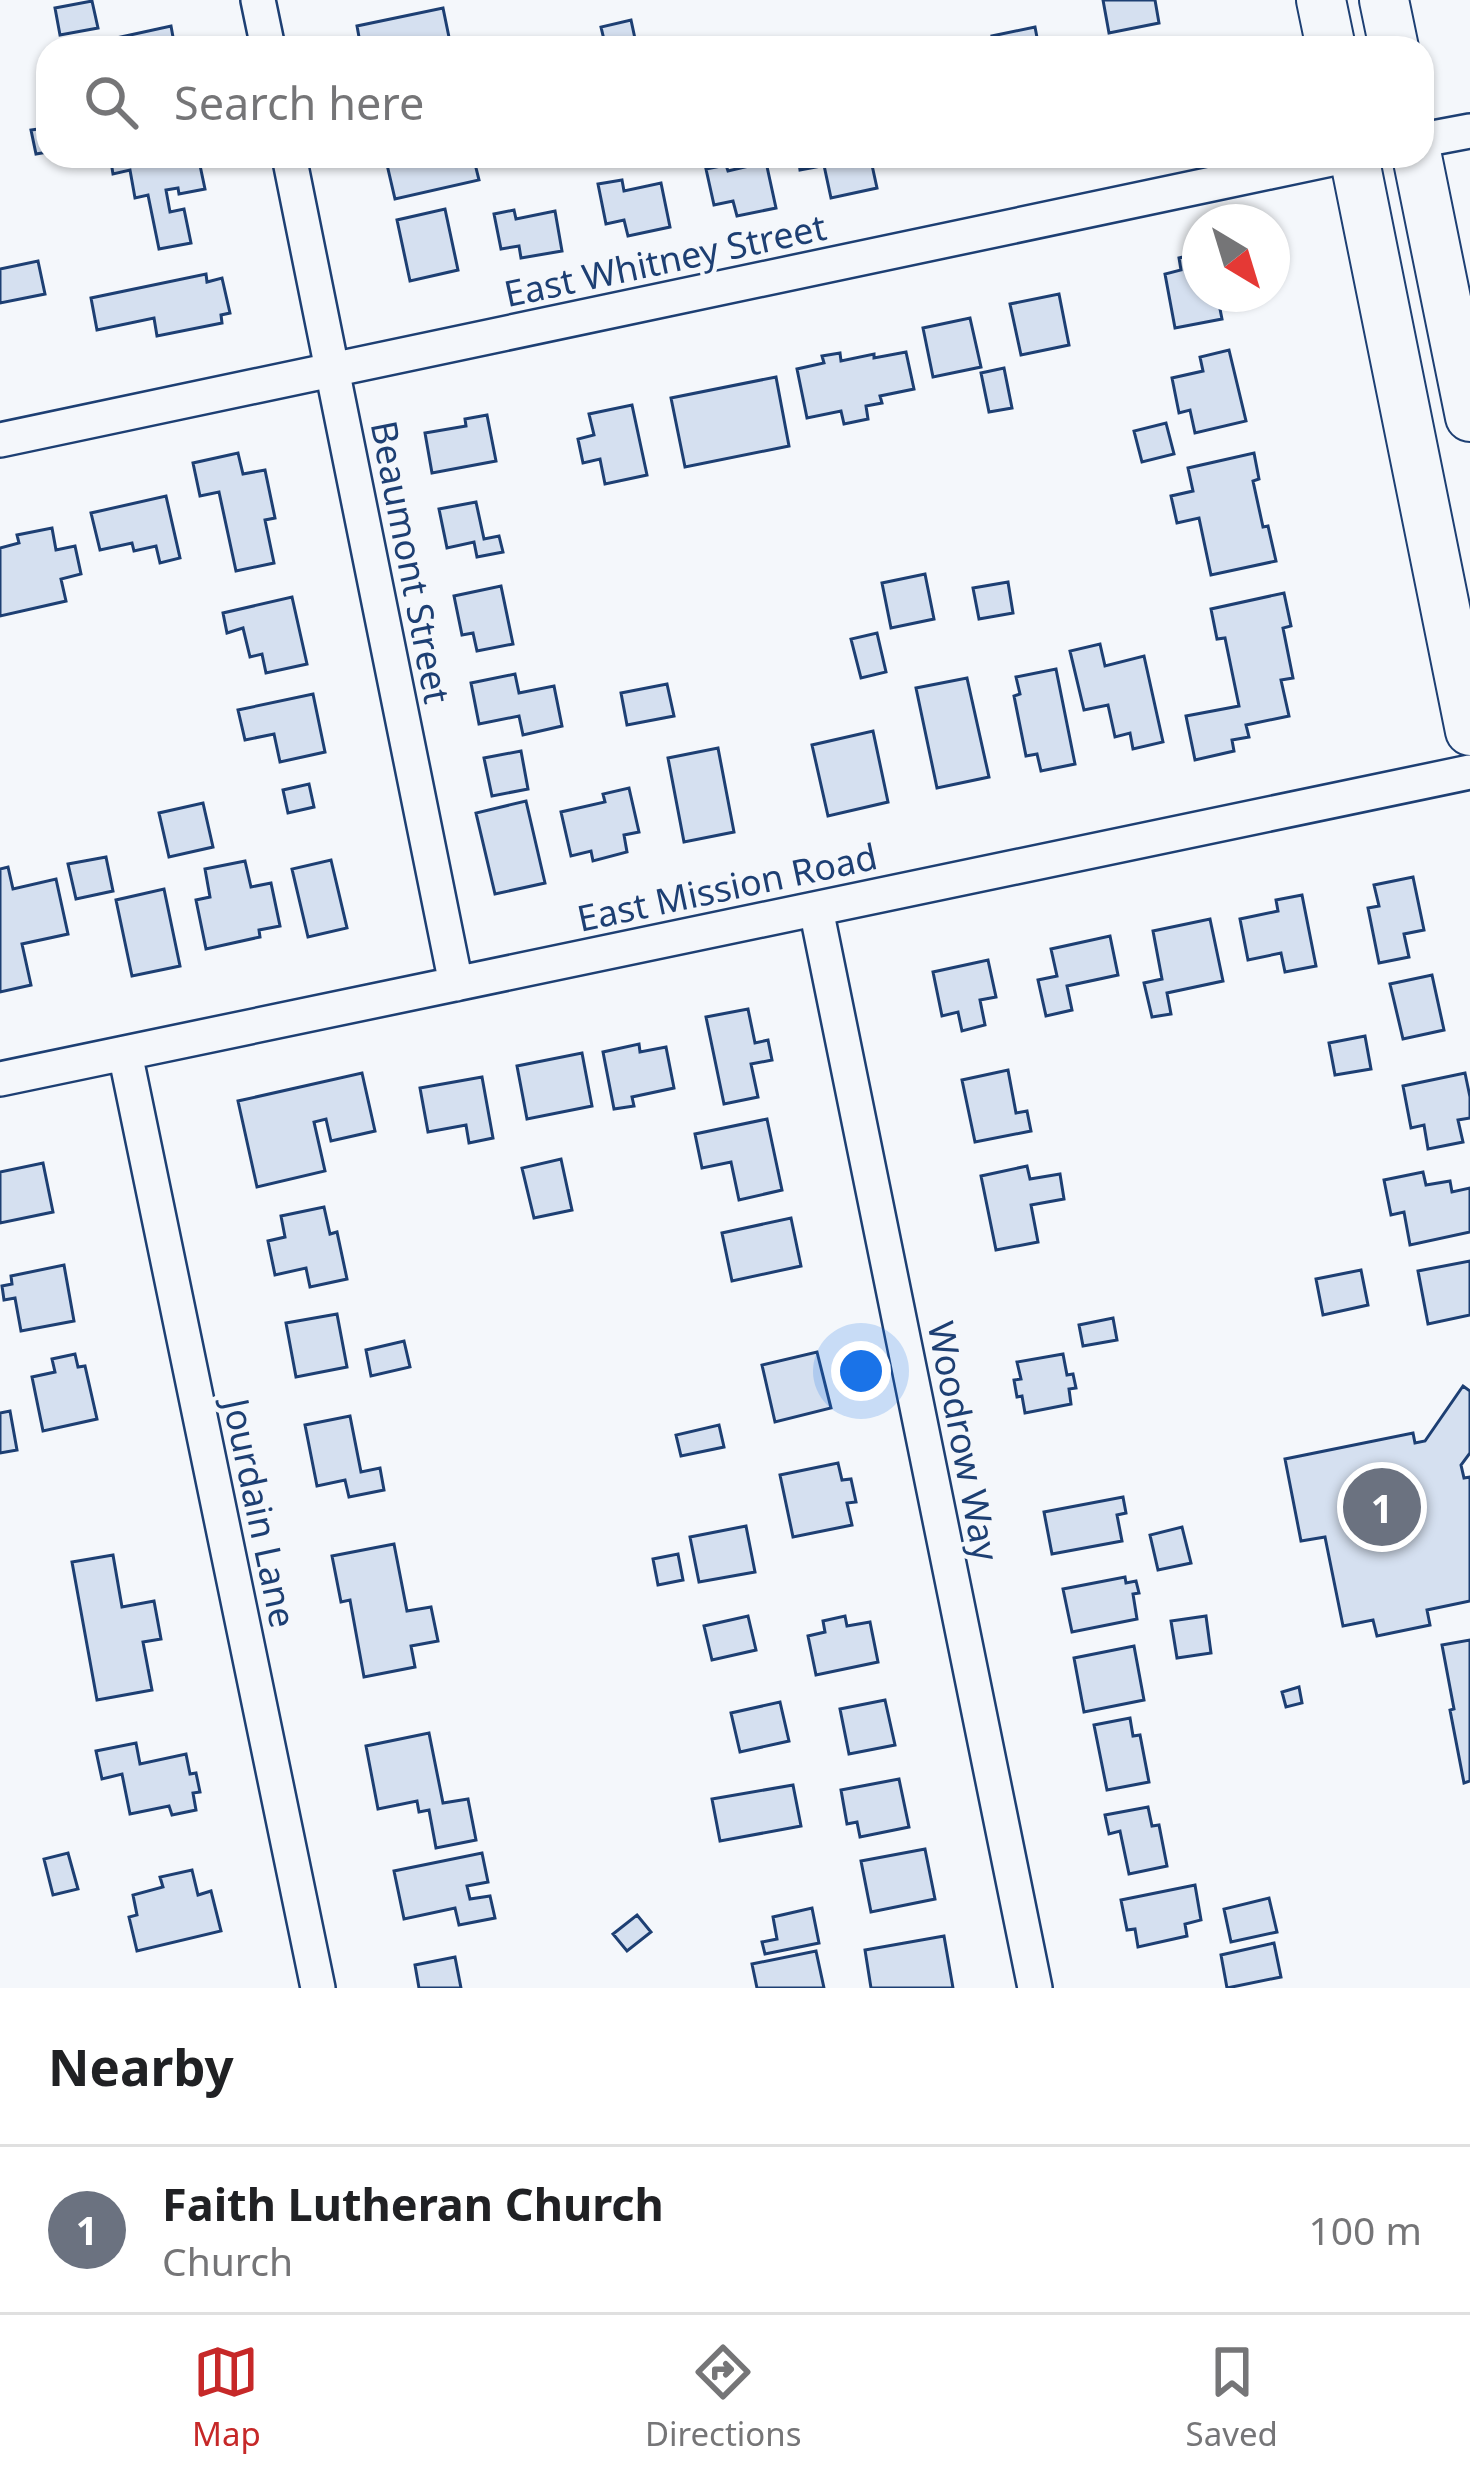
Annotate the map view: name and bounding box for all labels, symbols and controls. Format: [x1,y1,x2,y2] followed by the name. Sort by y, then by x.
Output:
[36,36,1434,168] search box
[78,69,144,135] icon: search
[174,72,424,133] text: Search here
[500,202,830,318] street label: East Whitney Street
[1182,204,1290,312] north arrow
[360,417,462,707] street label: Beaumont Street
[573,831,881,943] street label: East Mission Road
[917,1317,1011,1565] street label: Woodrow Way
[831,1341,891,1401] your location
[211,1391,308,1632] street label: Jourdain Lane
[1343,1462,1421,1552] pin: 1
[48,2031,234,2101] text: Nearby
[162,2173,664,2234] text: Faith Lutheran Church
[76,2203,98,2256] text: 1
[1308,2203,1422,2256] text: 100 m
[162,2234,293,2287] text: Church
[192,2339,261,2456] tab: Map
[645,2339,802,2456] tab: Directions
[1186,2339,1278,2456] tab: Saved

